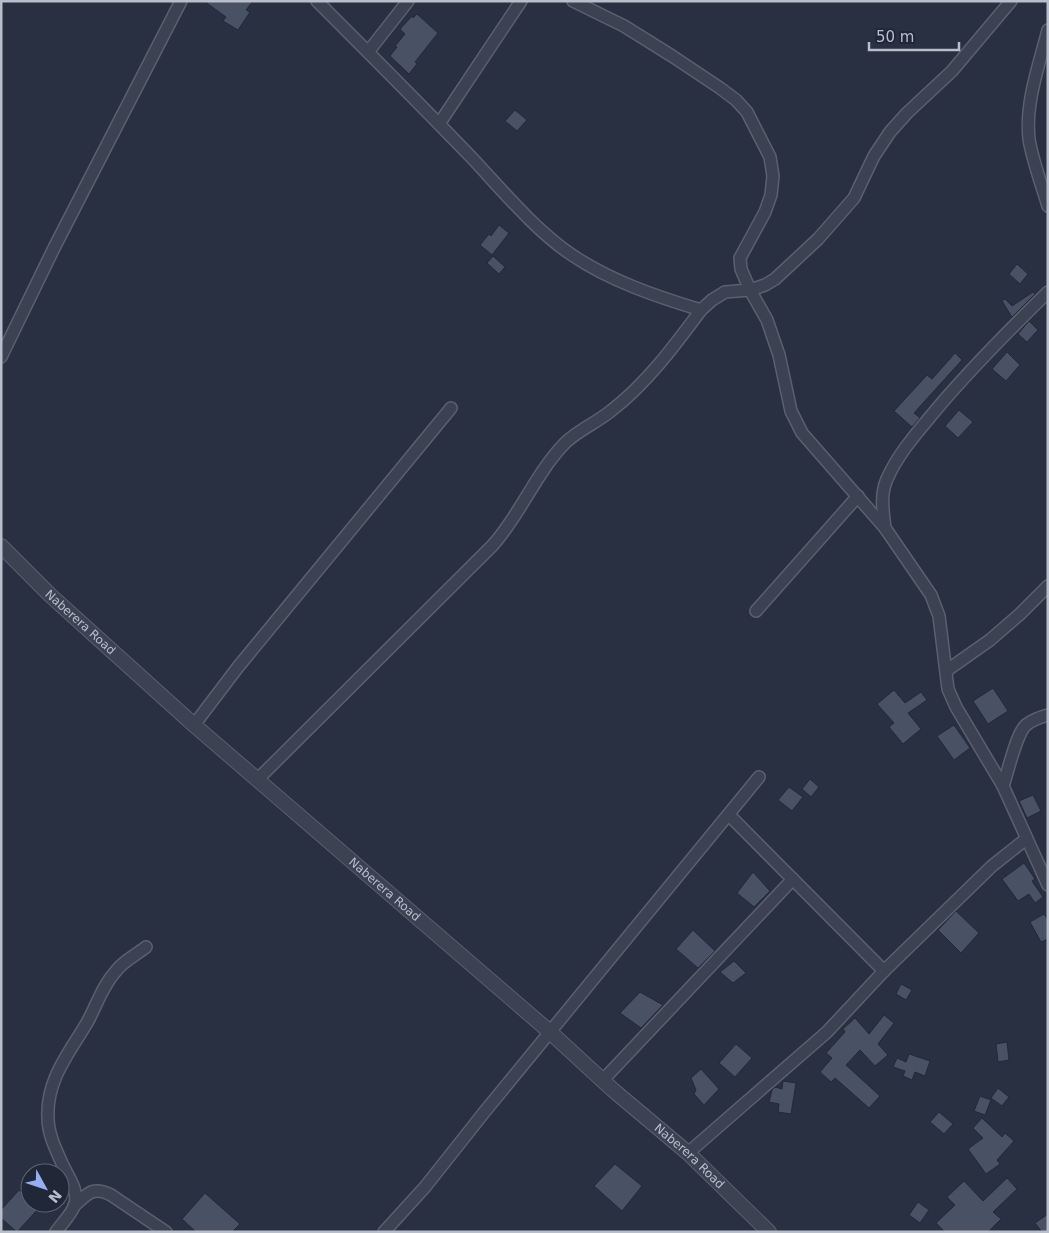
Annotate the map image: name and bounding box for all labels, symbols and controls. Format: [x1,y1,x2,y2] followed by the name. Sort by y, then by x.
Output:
[869,20,959,52] scale bar
[876,28,914,46] text: 50 m
[42,587,118,658] street label: Naberera Road
[346,855,423,924] street label: Naberera Road
[651,1121,727,1191] street label: Naberera Road
[20,1163,70,1213] north arrow
[45,1187,65,1206] text: N

